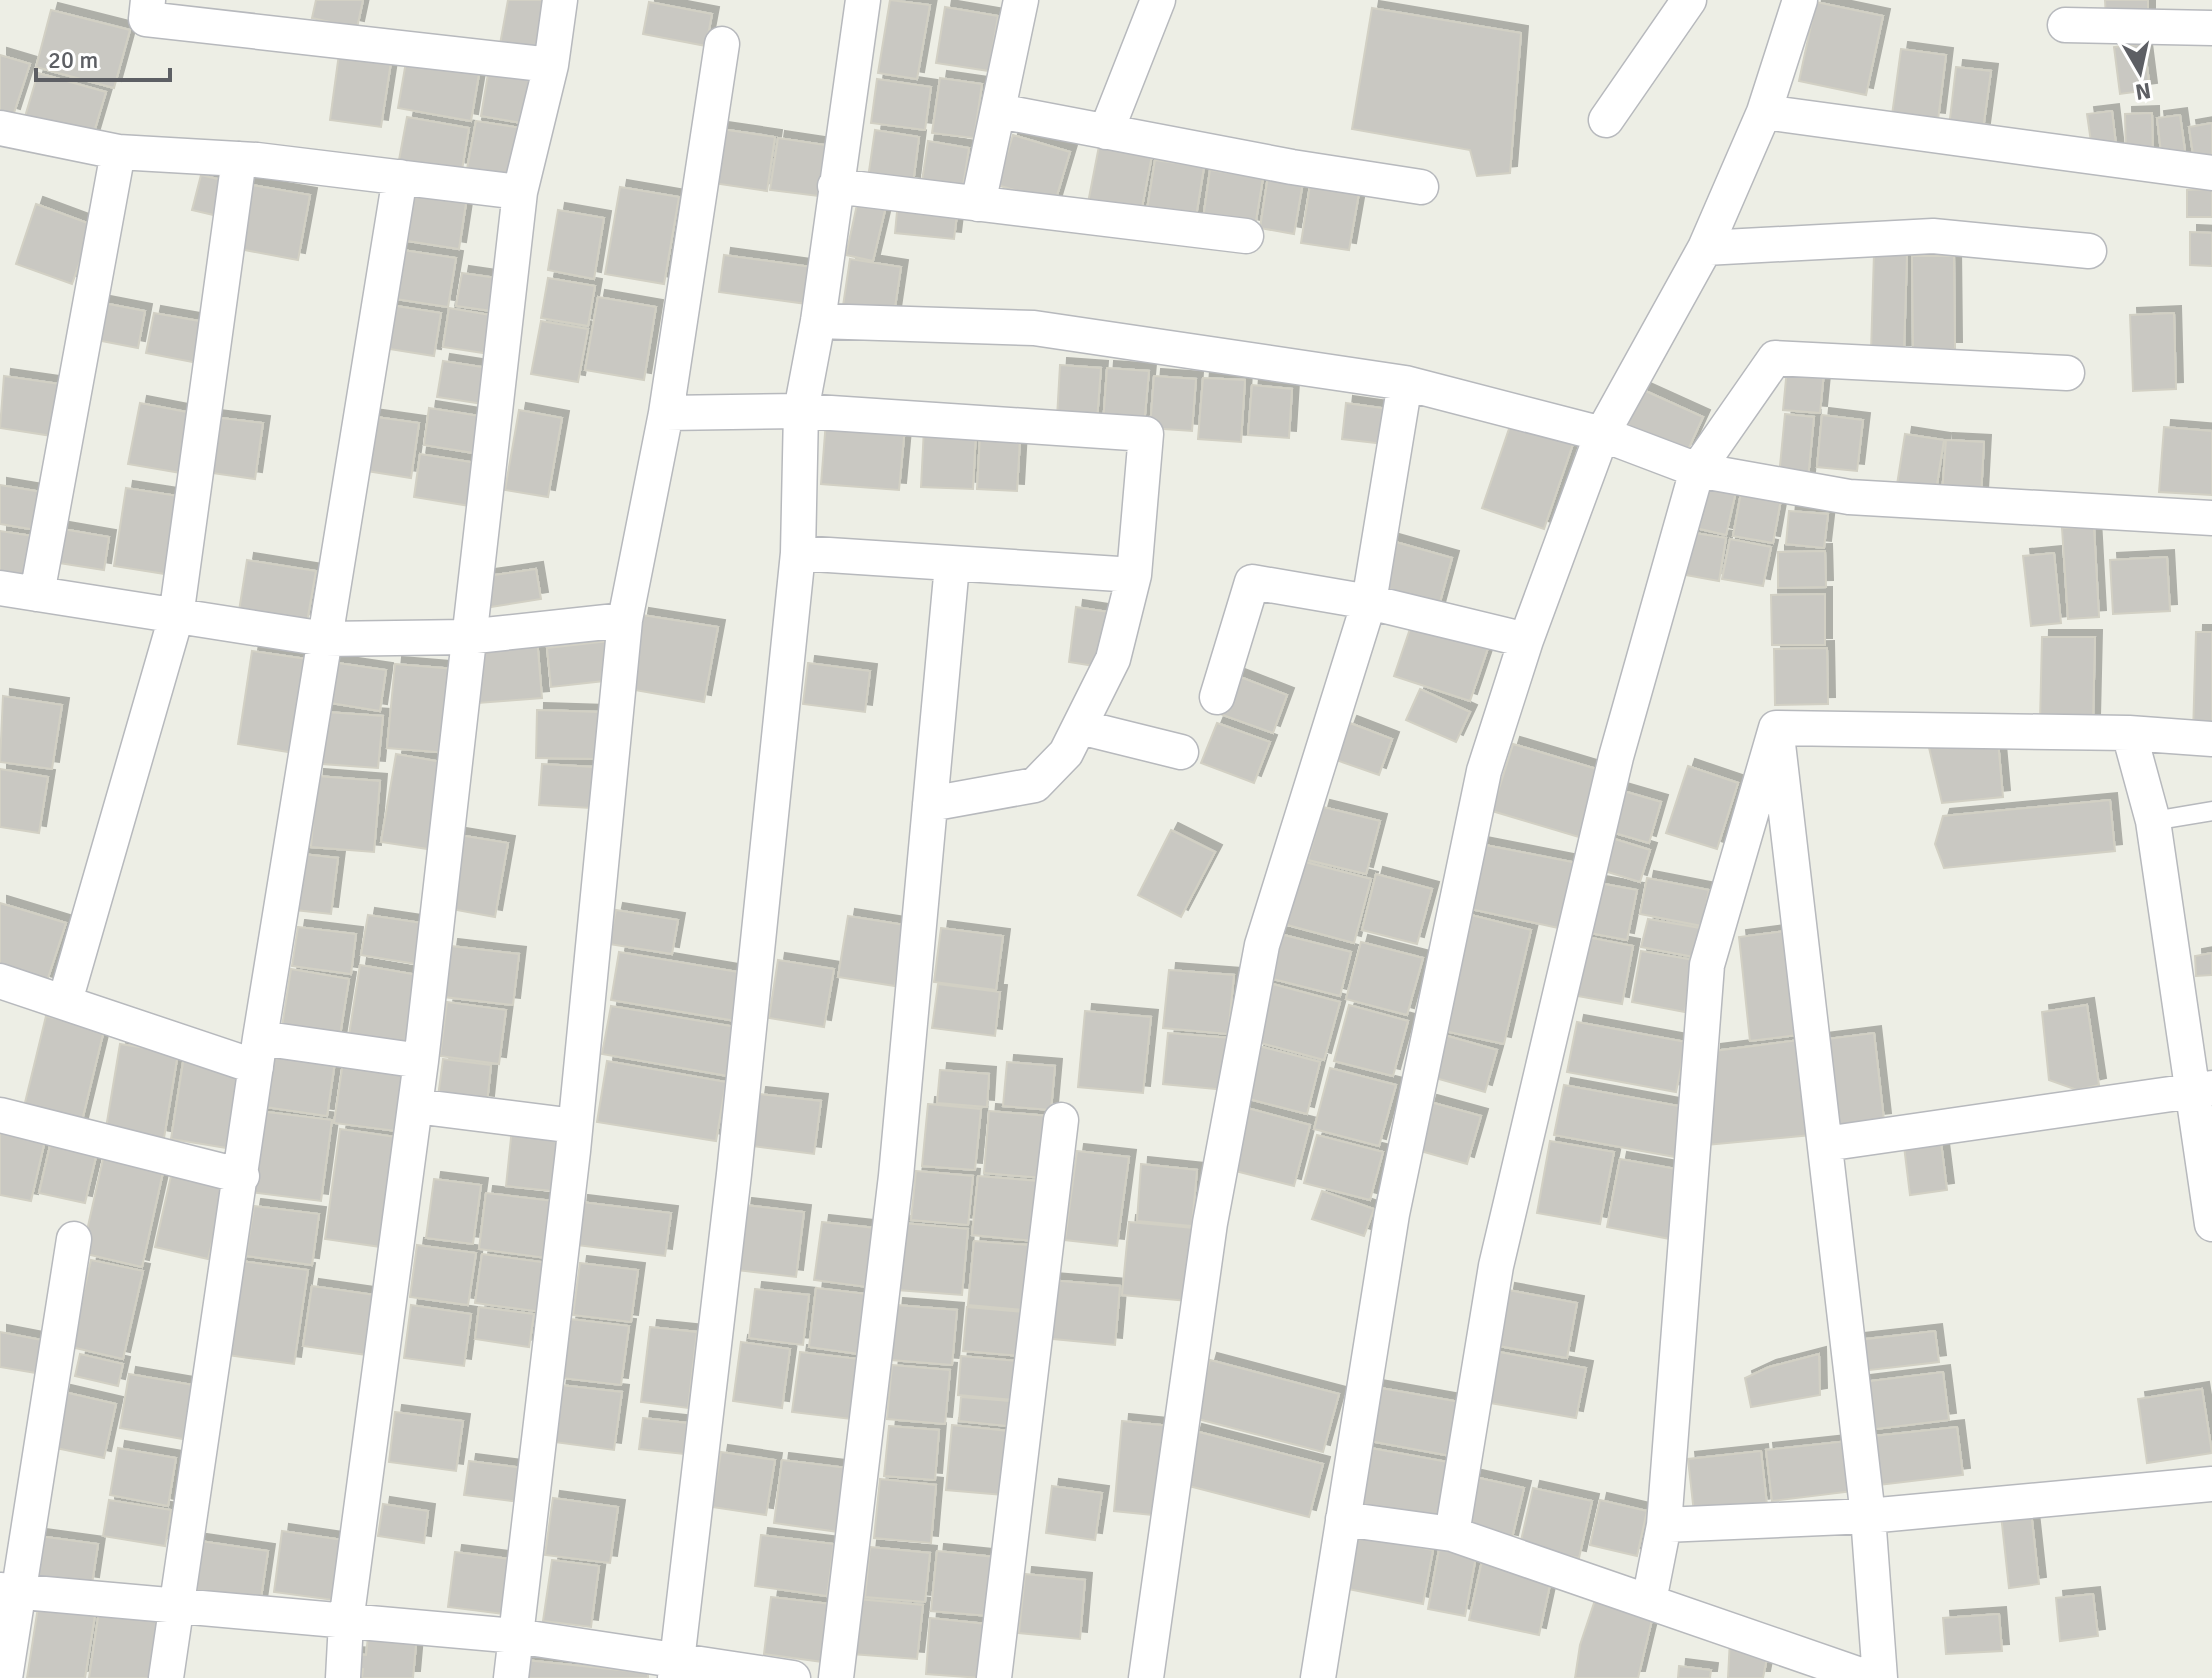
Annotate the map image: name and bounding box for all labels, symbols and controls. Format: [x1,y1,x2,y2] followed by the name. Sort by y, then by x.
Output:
[36,32,170,82] scale bar
[2100,32,2180,112] north arrow
[48,45,98,75] text: 20 m
[2133,77,2153,106] text: N

